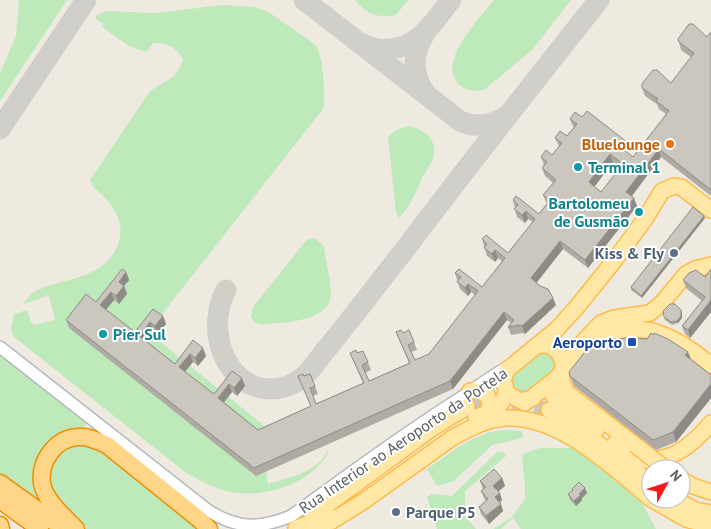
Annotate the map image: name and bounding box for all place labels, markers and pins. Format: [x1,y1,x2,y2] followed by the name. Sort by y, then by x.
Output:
[582,134,660,154] place label: Bluelounge
[664,138,676,150] marker: Bluelounge
[588,157,660,177] place label: Terminal 1
[572,161,584,173] marker: Terminal 1
[549,193,629,231] place label: Bartolomeu de Gusmão
[633,206,645,218] marker: Bartolomeu de Gusmão
[595,243,664,263] place label: Kiss & Fly
[668,247,680,259] marker: Kiss & Fly
[113,324,166,344] place label: Pier Sul
[97,328,109,340] marker: Pier Sul
[553,332,622,352] place label: Aeroporto
[626,336,638,348] marker: Aeroporto
[406,502,476,522] place label: Parque P5
[390,506,402,518] marker: Parque P5

